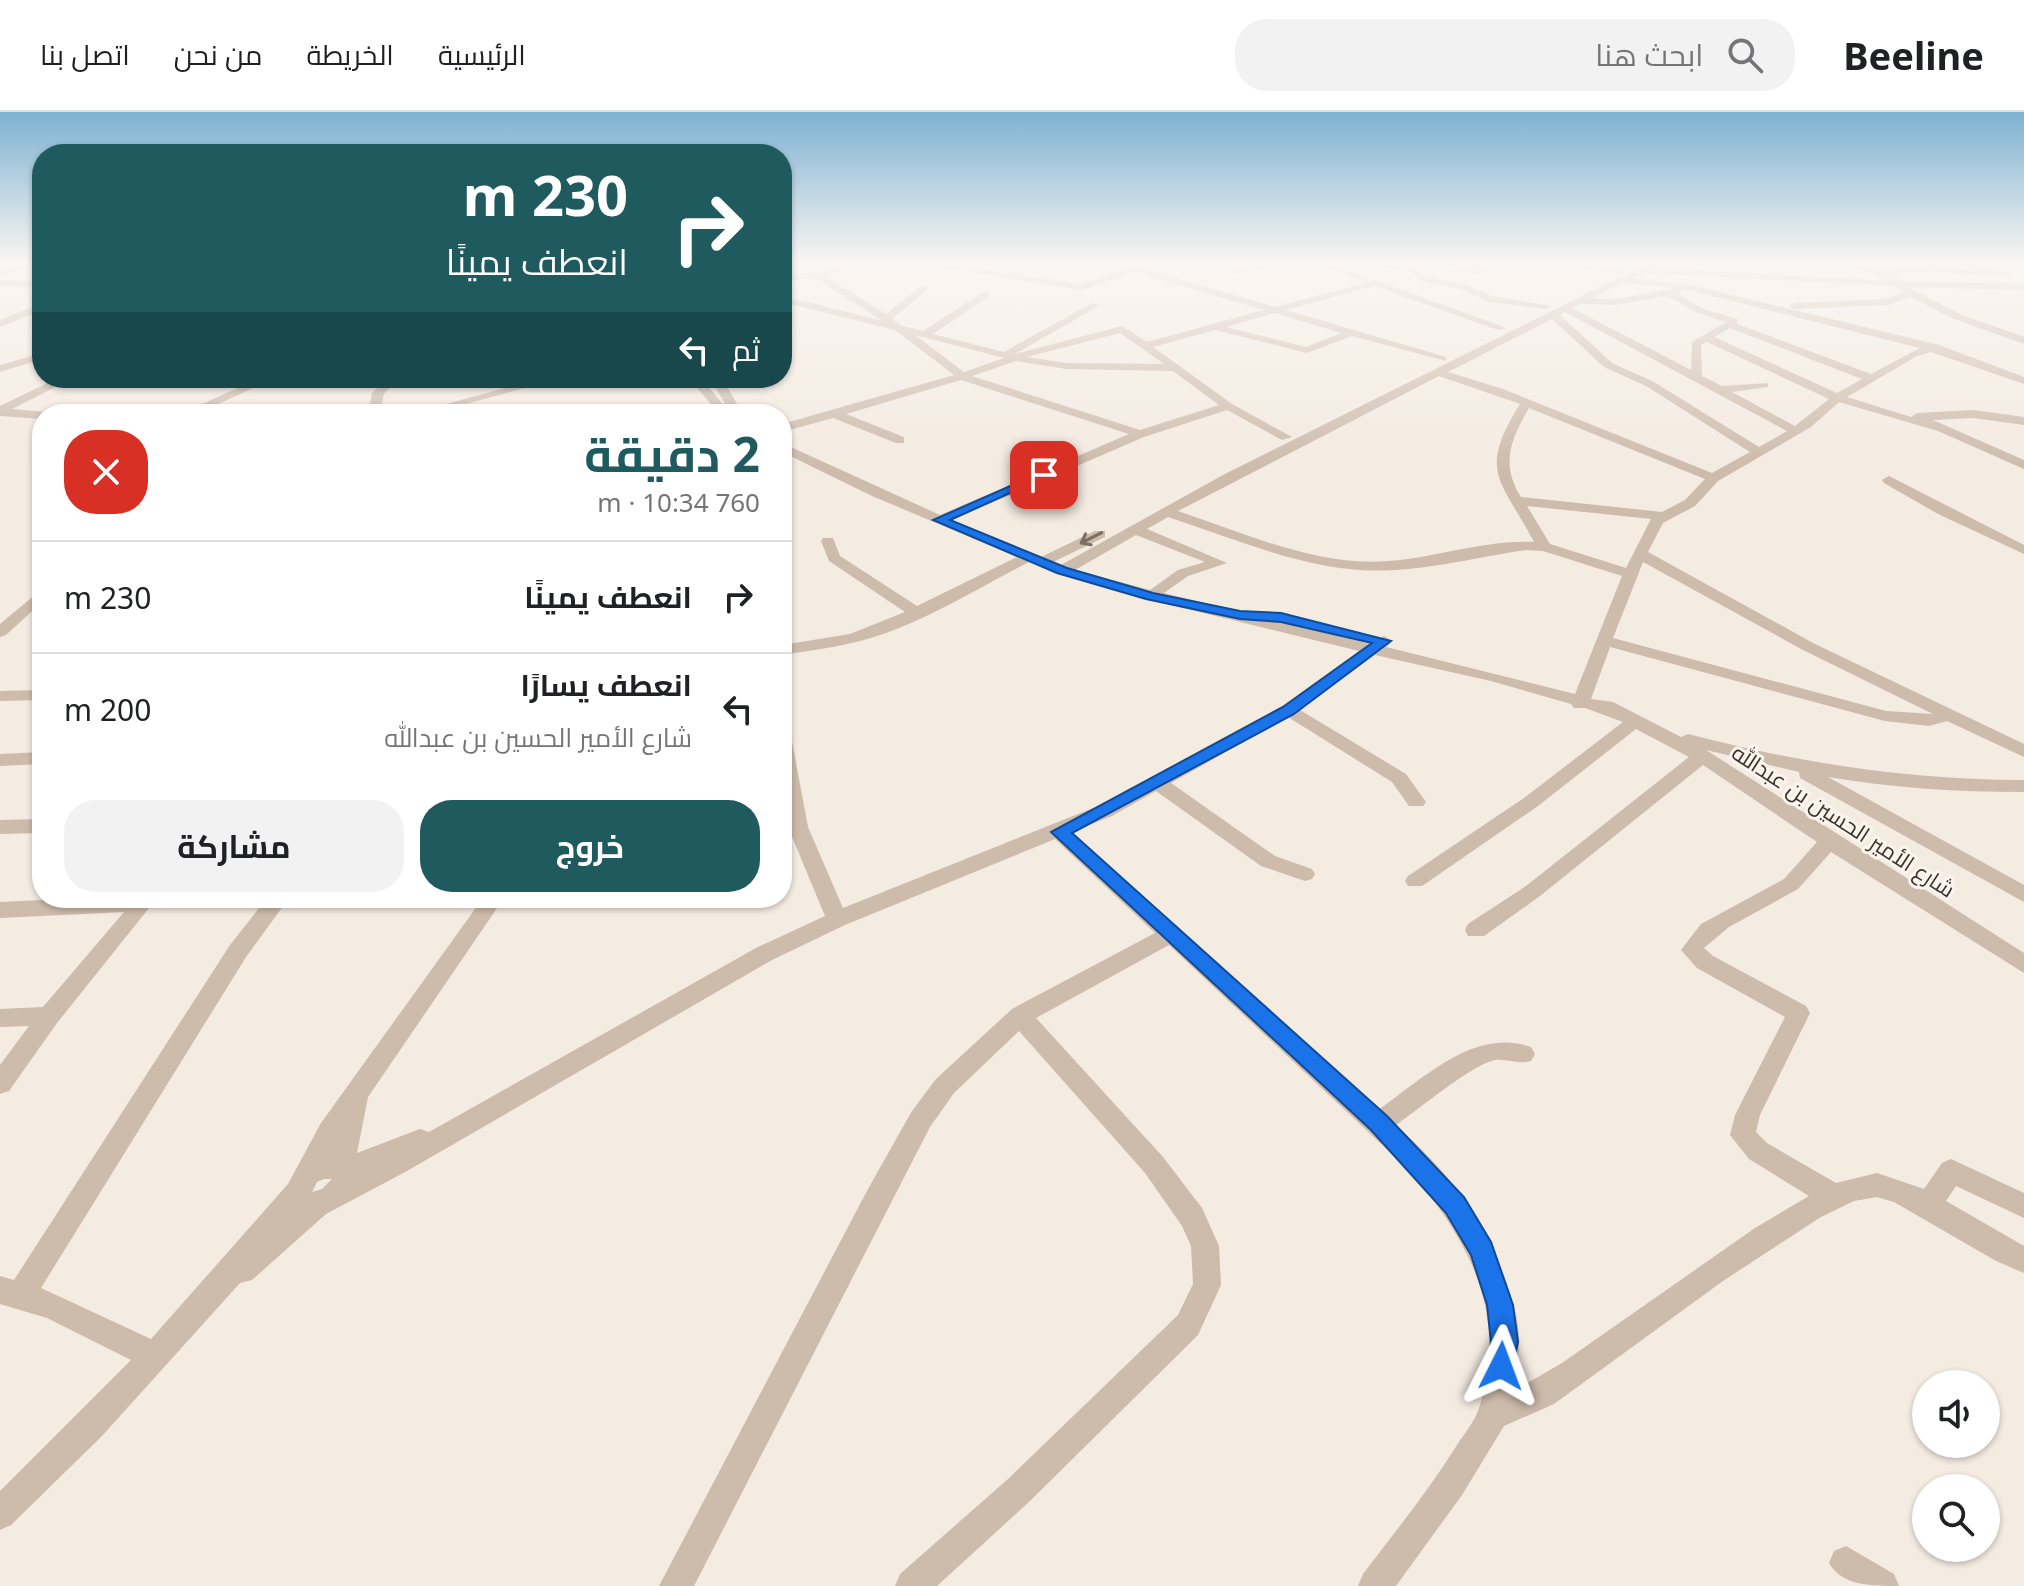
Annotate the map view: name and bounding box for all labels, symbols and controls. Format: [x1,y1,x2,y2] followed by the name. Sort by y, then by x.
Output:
[1235,19,1795,91] search box
[1843,29,1984,81] text: Beeline
[1723,33,1767,77] icon: search
[1595,34,1703,75] text: ابحث هنا
[40,35,130,73] text: اتصل بنا
[174,35,262,73] text: من نحن
[306,35,394,73] text: الخريطة
[438,35,526,73] text: الرئيسية
[463,156,628,232] text: 230 m
[656,176,760,280] icon: right
[446,237,628,286] text: انعطف يمينًا
[672,328,716,372] icon: left
[732,329,760,370] text: ثم
[584,421,760,486] text: 2 دقيقة
[64,430,148,514] button: close
[1010,441,1078,509] pin
[1022,453,1066,497] icon: arrive
[597,484,760,520] text: 760 m · 10:34
[1079,531,1103,546] one-way arrow
[716,575,760,619] icon: right
[524,576,692,617] text: انعطف يمينًا
[64,577,151,618] text: 230 m
[521,664,692,705] text: انعطف يسارًا
[716,687,760,731] icon: left
[64,689,151,730] text: 200 m
[384,719,692,755] text: شارع الأمير الحسين بن عبدالله
[1726,737,1961,904] street label: شارع الأمير الحسين بن عبدالله
[64,800,404,892] button: مشاركة
[420,800,760,892] button: خروج
[1459,1324,1543,1408] position arrow
[1912,1370,2000,1562] map controls
[1912,1370,2000,1458] button: sound
[1912,1474,2000,1562] button: search

